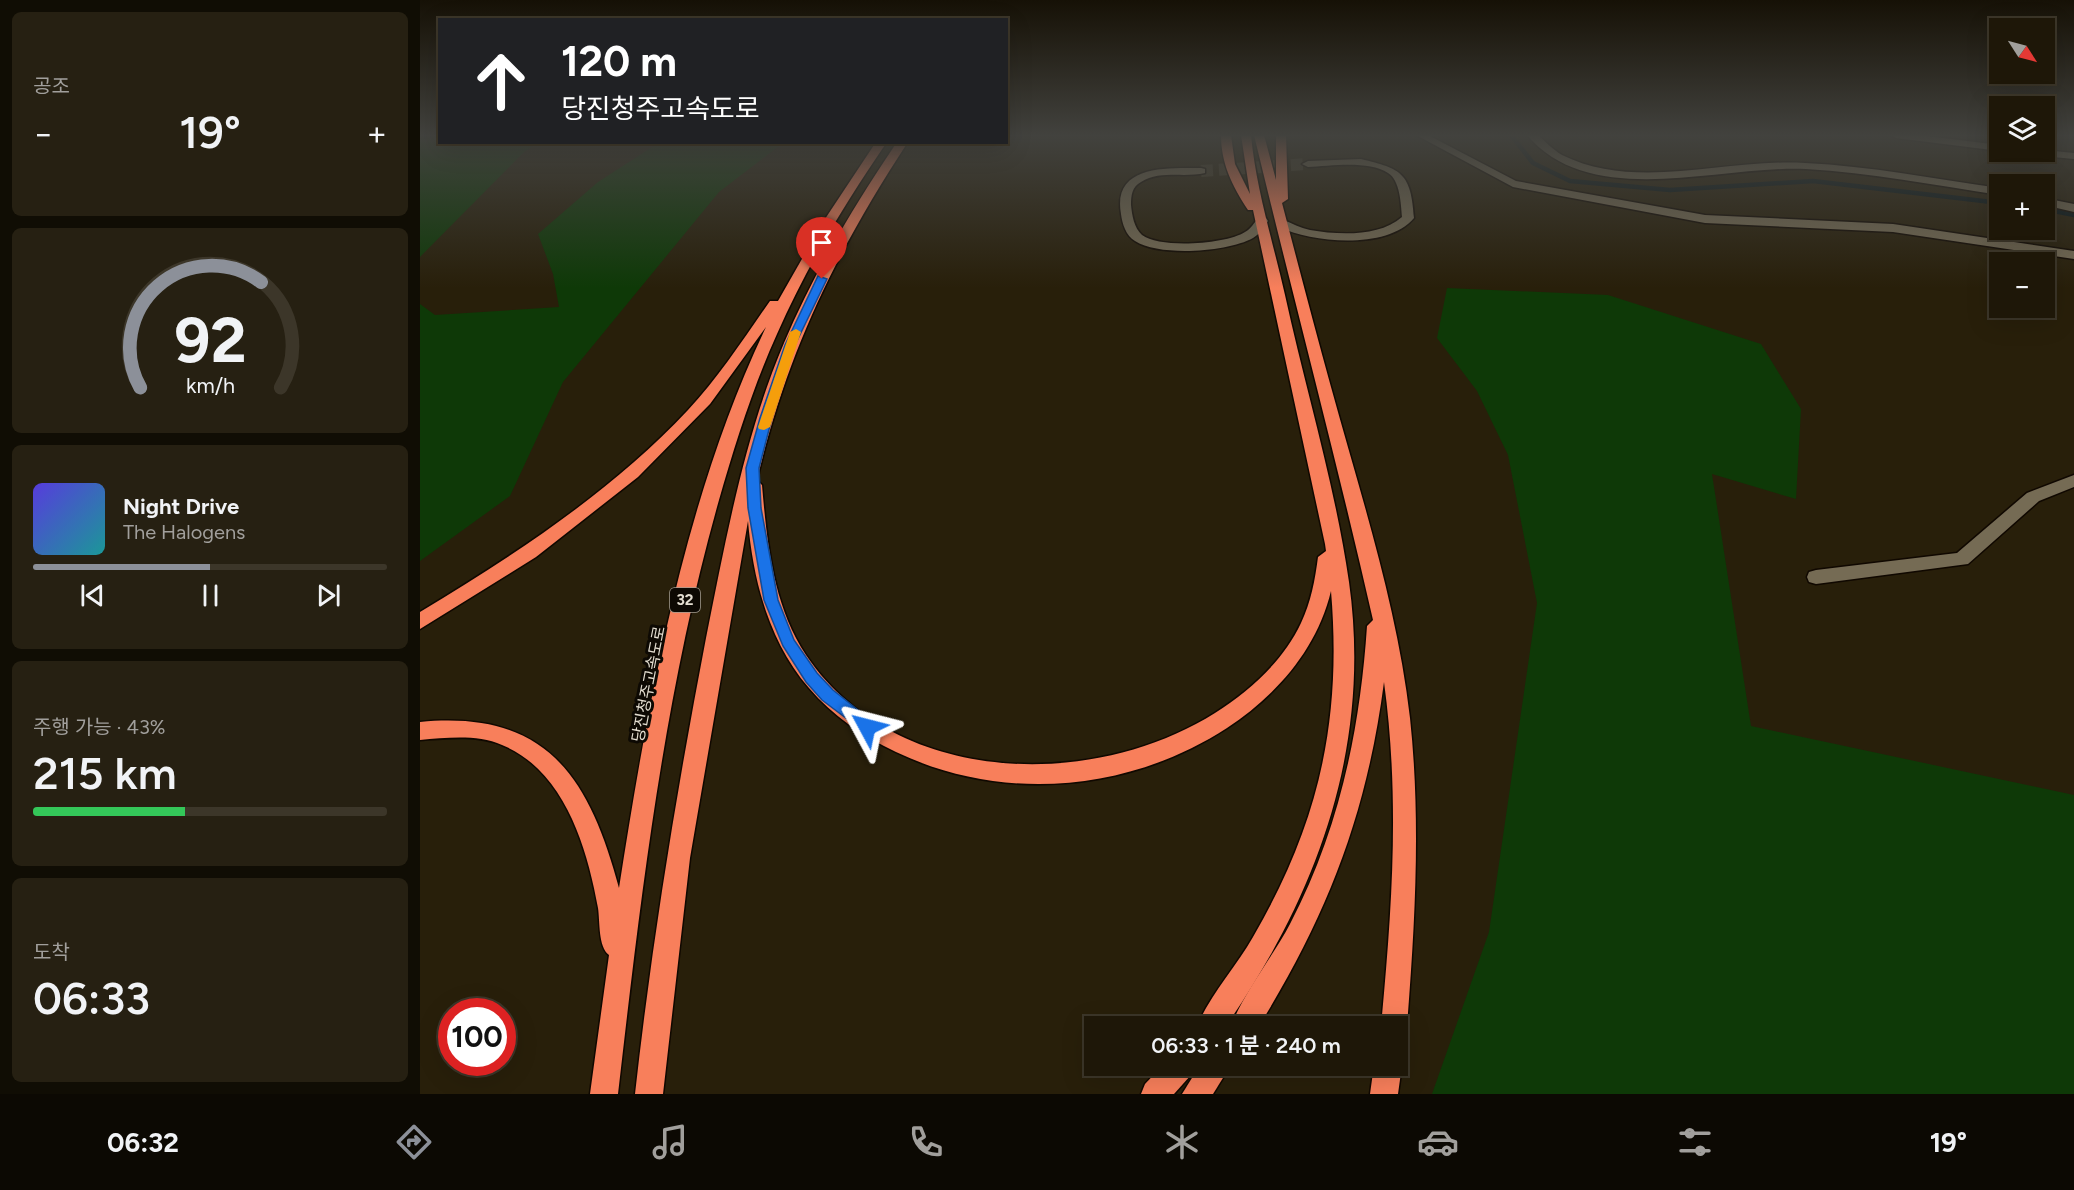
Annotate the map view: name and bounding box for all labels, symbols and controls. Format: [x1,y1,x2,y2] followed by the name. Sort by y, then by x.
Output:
[1989,18,2055,84] north arrow
[1989,18,2055,318] map controls
[561,36,677,87] text: 120 m
[462,42,540,120] icon: ahead
[33,74,70,98] text: 공조
[561,92,760,125] text: 당진청주고속도로
[1989,96,2055,162] button: layers
[179,105,241,159] text: 19°
[33,114,54,153] text: −
[366,114,387,153] text: +
[1989,174,2055,240] button: +
[796,217,847,279] pin
[805,226,838,259] icon: arrive
[1989,252,2055,318] button: −
[174,303,246,378] text: 92
[186,373,234,398] text: km/h
[123,493,239,520] text: Night Drive
[123,520,245,544] text: The Halogens
[76,579,109,612] icon: previous
[194,579,227,612] icon: pause
[312,579,345,612] icon: next
[670,588,700,612] road number: 32
[628,624,669,744] street label: 당진청주고속도로
[835,695,899,759] position arrow
[33,715,166,739] text: 주행 가능 · 43%
[33,746,177,800] text: 215 km
[33,940,70,964] text: 도착
[33,971,150,1025] text: 06:33
[438,998,516,1076] speed limit sign: 100
[1151,1032,1341,1059] text: 06:33 · 1 분 · 240 m
[393,1121,435,1163] icon: directions
[649,1121,691,1163] icon: music
[905,1121,947,1163] icon: phone
[1161,1121,1203,1163] icon: climate
[1417,1121,1459,1163] icon: car
[1674,1121,1716,1163] icon: filters
[107,1126,179,1159] text: 06:32
[1930,1126,1967,1159] text: 19°

